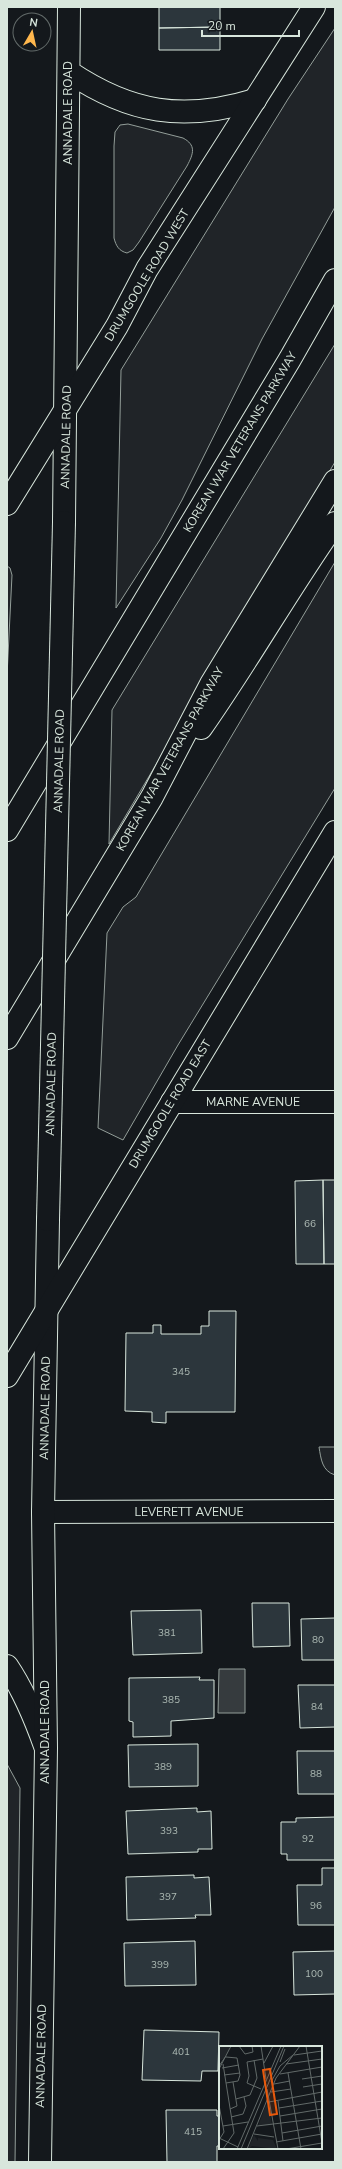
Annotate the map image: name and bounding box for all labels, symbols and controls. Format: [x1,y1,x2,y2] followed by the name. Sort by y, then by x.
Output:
[12,12,52,52] north arrow
[202,12,299,38] scale bar
[28,15,39,31] text: N
[208,18,236,34] text: 20 m
[60,61,76,165] street label: ANNADALE ROAD
[101,205,193,344] street label: DRUMGOOLE ROAD WEST
[180,348,301,535] street label: KOREAN WAR VETERANS PARKWAY
[57,385,75,489] street label: ANNADALE ROAD
[113,663,228,854] street label: KOREAN WAR VETERANS PARKWAY
[50,709,68,813] street label: ANNADALE ROAD
[42,1032,60,1136] street label: ANNADALE ROAD
[125,1036,215,1171] street label: DRUMGOOLE ROAD EAST
[206,1094,300,1110] street label: MARNE AVENUE
[304,1217,316,1231] house number: 66
[36,1356,54,1460] street label: ANNADALE ROAD
[172,1365,190,1379] house number: 345
[134,1504,244,1520] street label: LEVERETT AVENUE
[158,1626,176,1640] house number: 381
[312,1633,324,1647] house number: 80
[37,1680,53,1784] street label: ANNADALE ROAD
[162,1693,180,1707] house number: 385
[311,1700,323,1714] house number: 84
[154,1760,172,1774] house number: 389
[310,1767,322,1781] house number: 88
[160,1824,178,1838] house number: 393
[302,1832,314,1846] house number: 92
[159,1890,177,1904] house number: 397
[310,1899,322,1913] house number: 96
[151,1958,169,1972] house number: 399
[305,1967,323,1981] house number: 100
[32,2004,50,2108] street label: ANNADALE ROAD
[172,2045,190,2059] house number: 401
[219,2046,322,2149] inset map
[184,2125,202,2139] house number: 415

